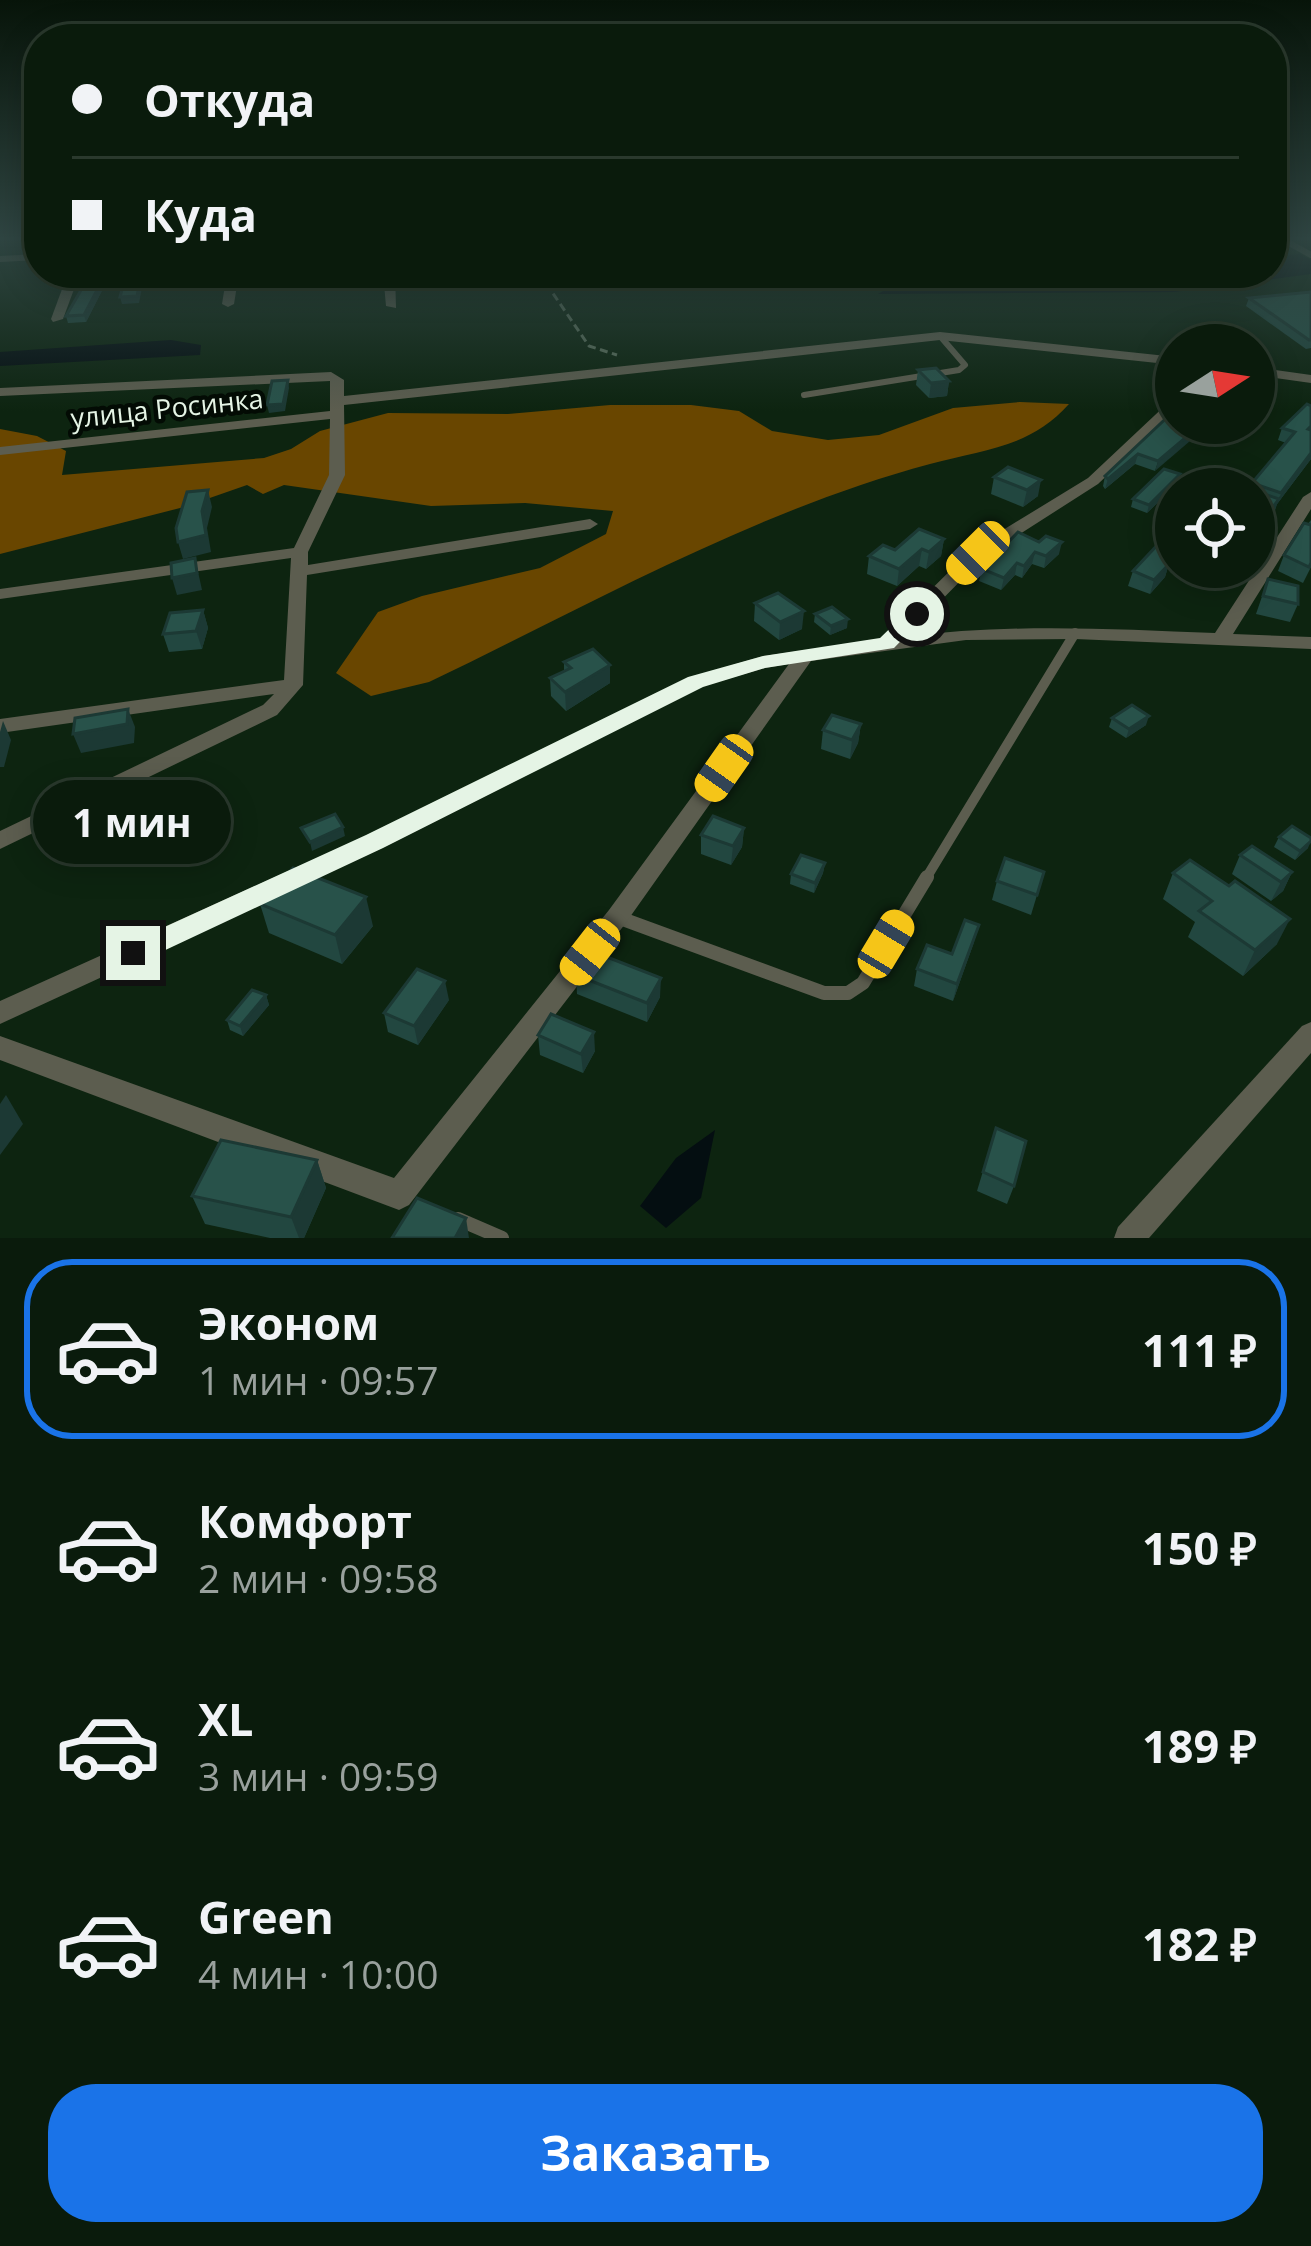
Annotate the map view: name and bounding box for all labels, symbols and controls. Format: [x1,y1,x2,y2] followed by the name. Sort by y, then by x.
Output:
[144,69,315,130] text: Откуда
[144,184,257,245] text: Куда
[1155,324,1275,444] north arrow
[1155,324,1275,588] map controls
[69,379,265,436] street label: улица Росинка
[1155,468,1275,588] button: locate
[940,515,1016,591] car
[890,587,944,641] route start
[689,728,759,808] car
[34,779,232,863] callout: 1 мин
[72,795,192,848] text: 1 мин
[852,904,920,984] car
[554,913,626,991] car
[106,926,160,980] route end
[198,1292,379,1353] text: Эконом
[54,1295,162,1403] icon: car
[1142,1319,1257,1380] text: 111 ₽
[198,1353,438,1406] text: 1 мин · 09:57
[198,1490,412,1551] text: Комфорт
[54,1493,162,1601] icon: car
[1142,1517,1257,1578] text: 150 ₽
[198,1551,438,1604] text: 2 мин · 09:58
[198,1688,253,1749] text: XL
[54,1691,162,1799] icon: car
[1142,1715,1257,1776] text: 189 ₽
[198,1749,438,1802] text: 3 мин · 09:59
[198,1886,334,1947] text: Green
[54,1889,162,1997] icon: car
[1142,1913,1257,1974] text: 182 ₽
[198,1947,438,2000] text: 4 мин · 10:00
[48,2084,1263,2222] button: Заказать

